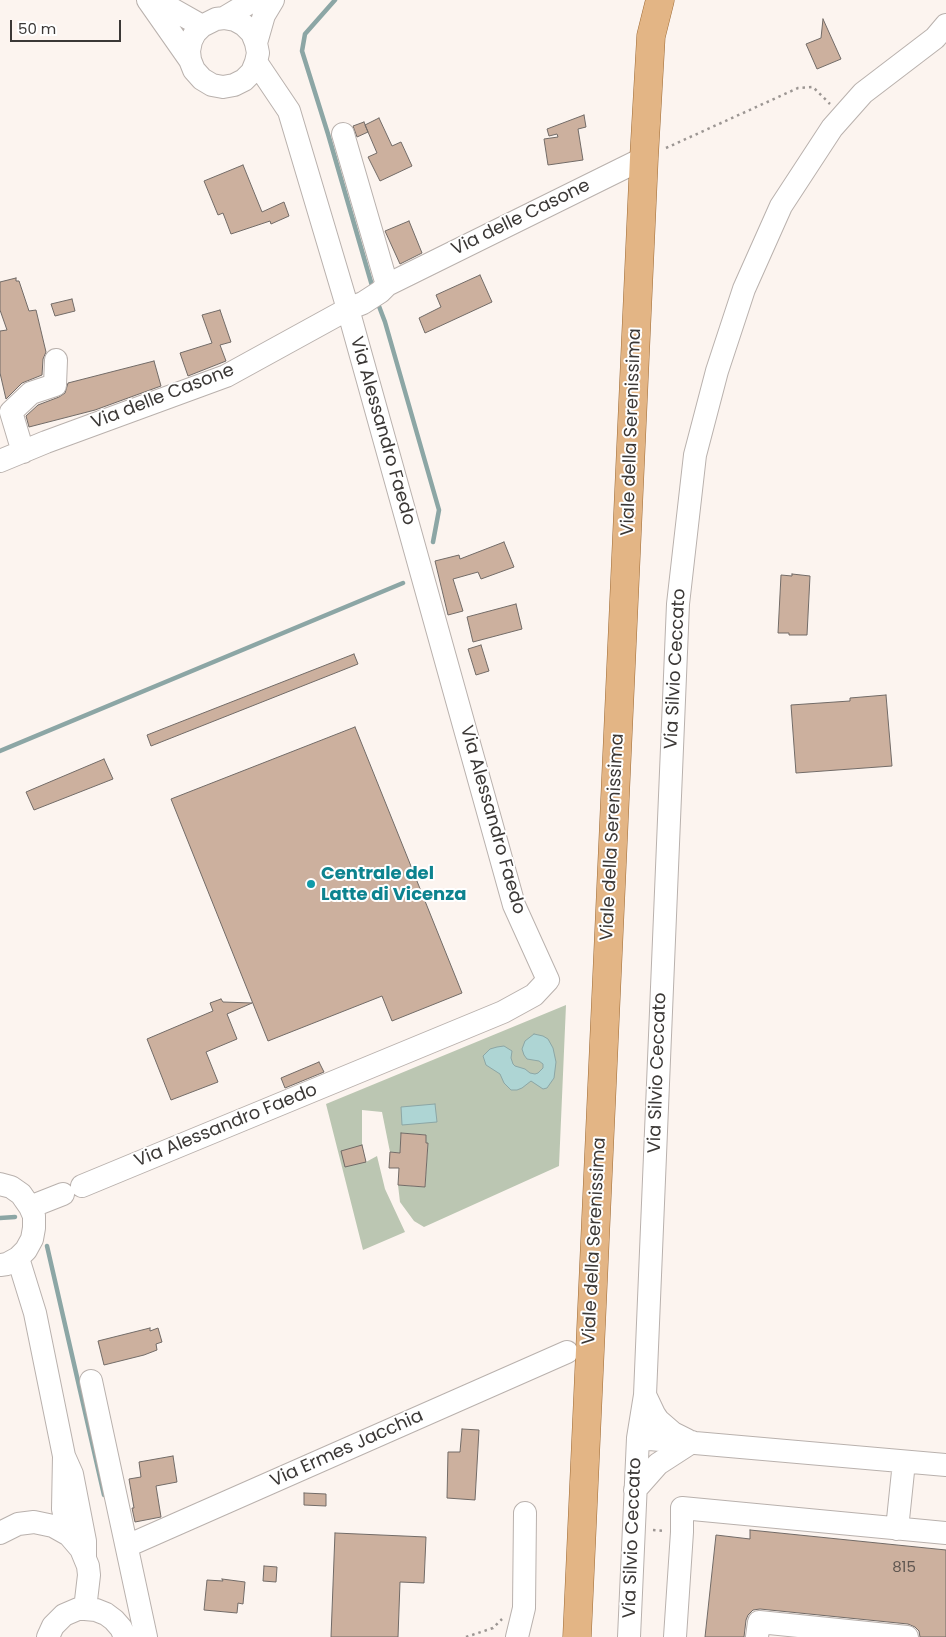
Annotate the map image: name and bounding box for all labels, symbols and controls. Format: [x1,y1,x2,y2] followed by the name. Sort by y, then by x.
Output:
[12,10,124,42] scale bar
[18,18,56,39] text: 50 m
[448,175,594,261] street label: Via delle Casone
[618,328,646,536] street label: Viale della Serenissima
[345,334,419,528] street label: Via Alessandro Faedo
[88,360,238,434] street label: Via delle Casone
[661,588,691,750] street label: Via Silvio Ceccato
[455,723,529,917] street label: Via Alessandro Faedo
[597,733,629,941] street label: Viale della Serenissima
[321,863,466,906] place label: Centrale del Latte di Vicenza
[305,878,317,890] marker: Centrale del Latte di Vicenza
[644,992,672,1154] street label: Via Silvio Ceccato
[132,1079,320,1173] street label: Via Alessandro Faedo
[579,1137,611,1345] street label: Viale della Serenissima
[267,1406,427,1492] street label: Via Ermes Jacchia
[619,1457,647,1619] street label: Via Silvio Ceccato
[892,1559,916,1577] house number: 815

